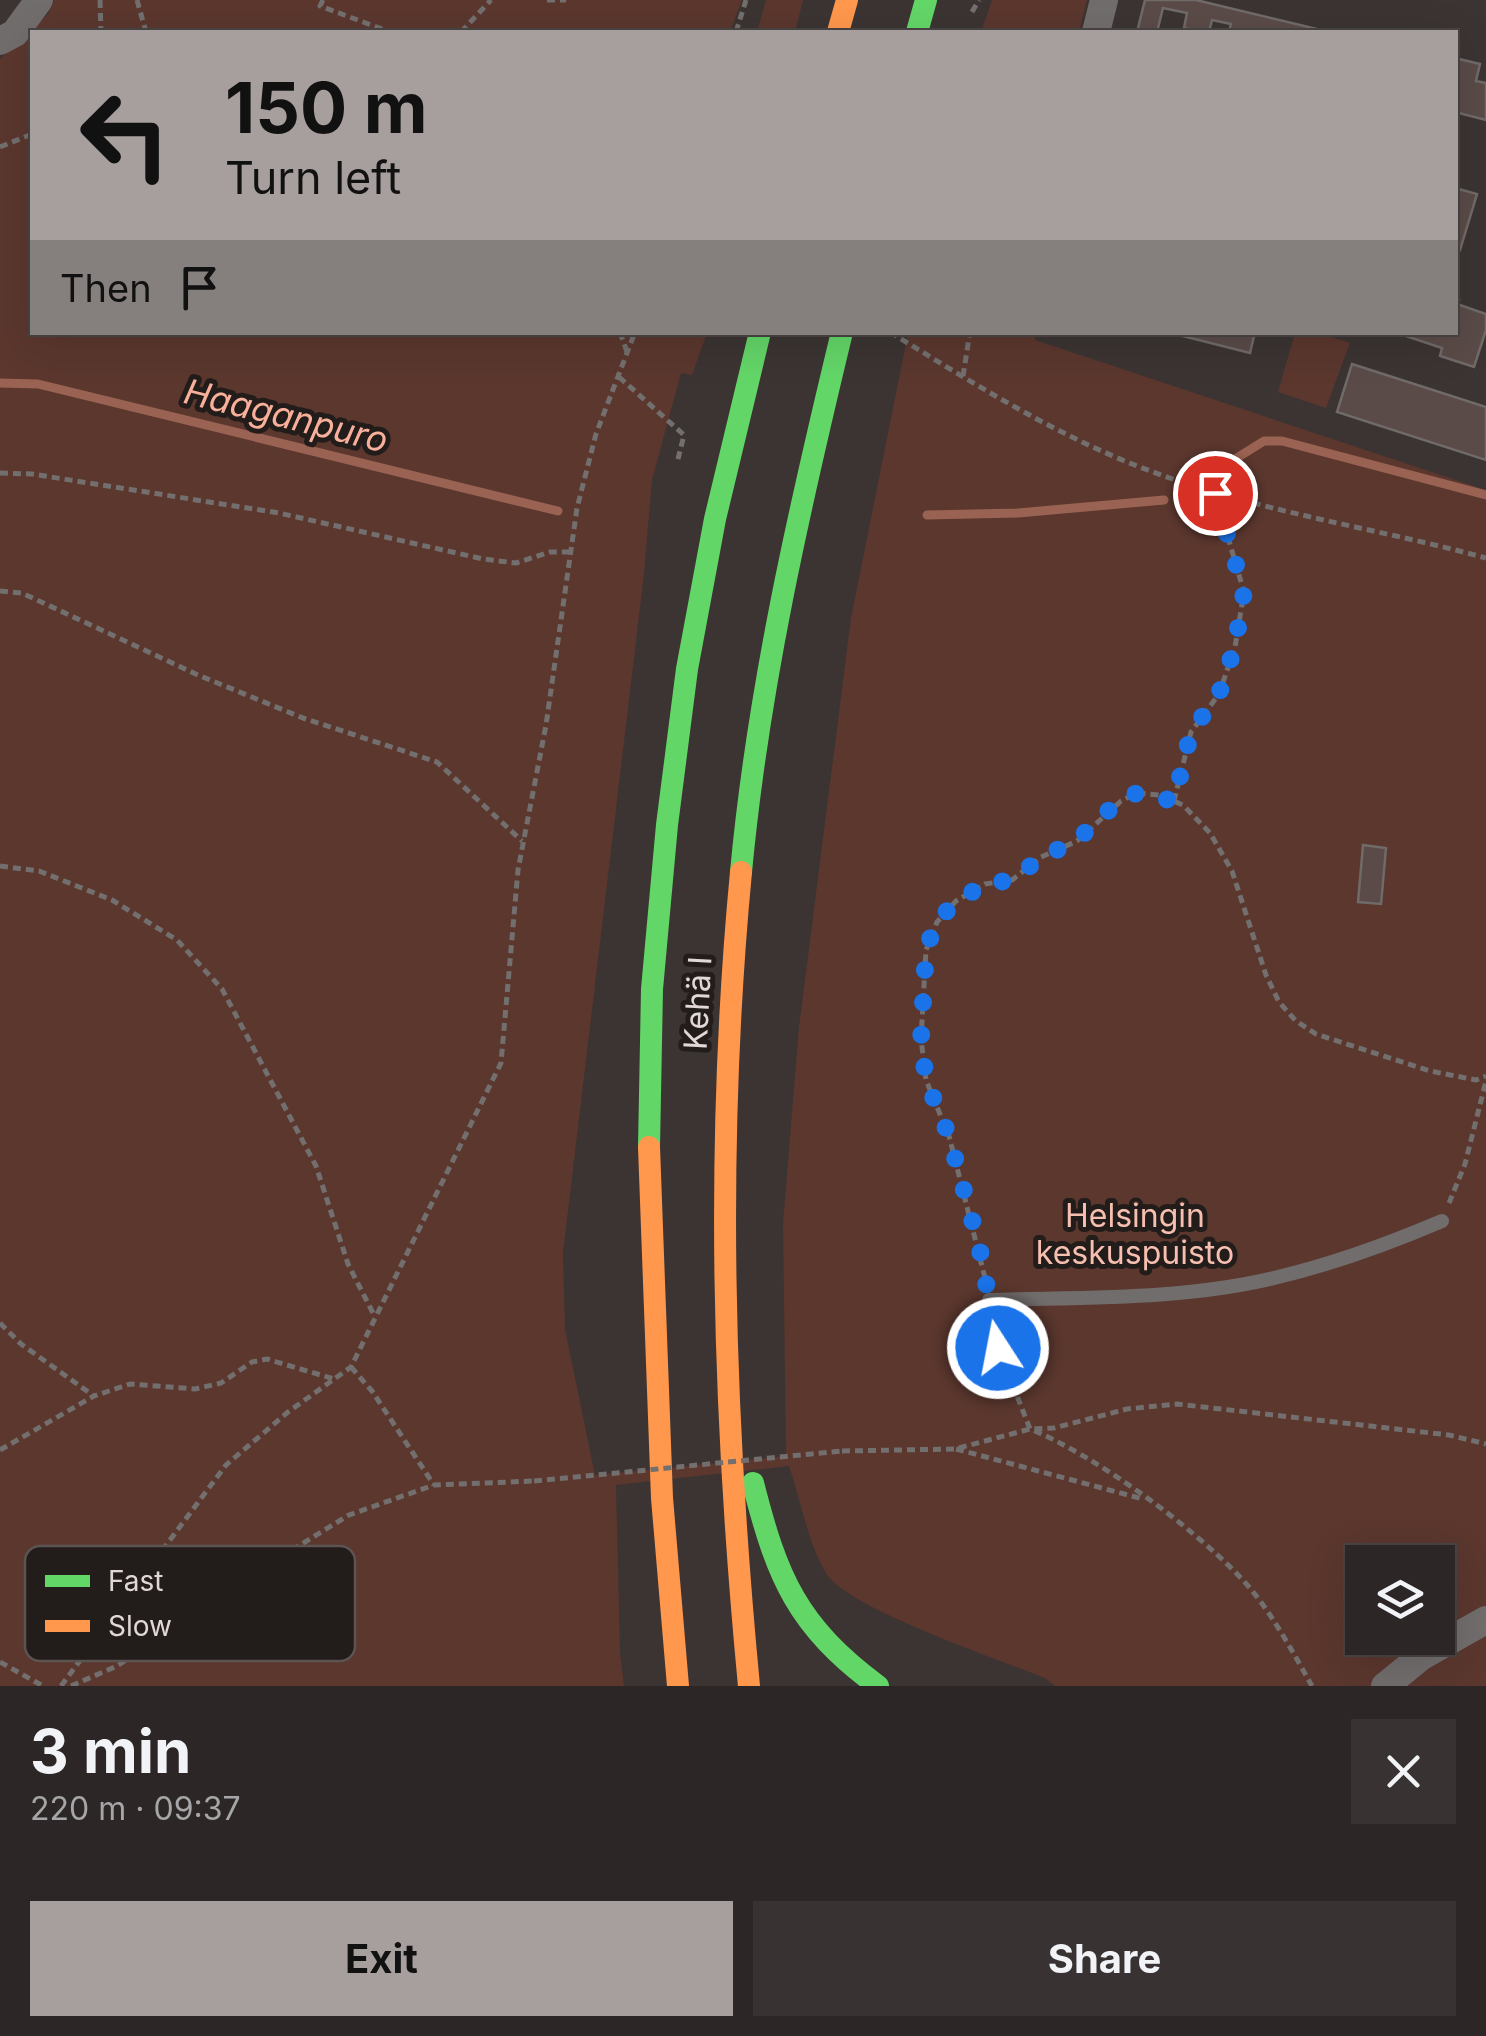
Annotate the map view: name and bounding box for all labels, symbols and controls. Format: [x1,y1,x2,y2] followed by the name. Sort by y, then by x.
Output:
[225,65,428,150] text: 150 m
[60,70,190,200] icon: left
[225,150,401,205] text: Turn left
[172,260,227,315] icon: arrive
[60,265,152,311] text: Then
[180,369,392,461] water label: Haaganpuro
[1173,451,1258,536] pin
[1188,466,1243,521] icon: arrive
[676,955,719,1051] street label: Kehä I
[1036,1196,1234,1272] park label: Helsingin keskuspuisto
[946,1296,1050,1400] position arrow
[1345,1545,1455,1655] map controls
[1345,1545,1455,1655] button: layers
[25,1546,355,1661] legend
[108,1564,164,1598] text: Fast
[108,1609,172,1643] text: Slow
[30,1715,191,1787] text: 3 min
[1351,1719,1456,1824] button: close
[30,1789,241,1828] text: 220 m · 09:37
[30,1901,733,2016] button: Exit
[753,1901,1456,2016] button: Share

